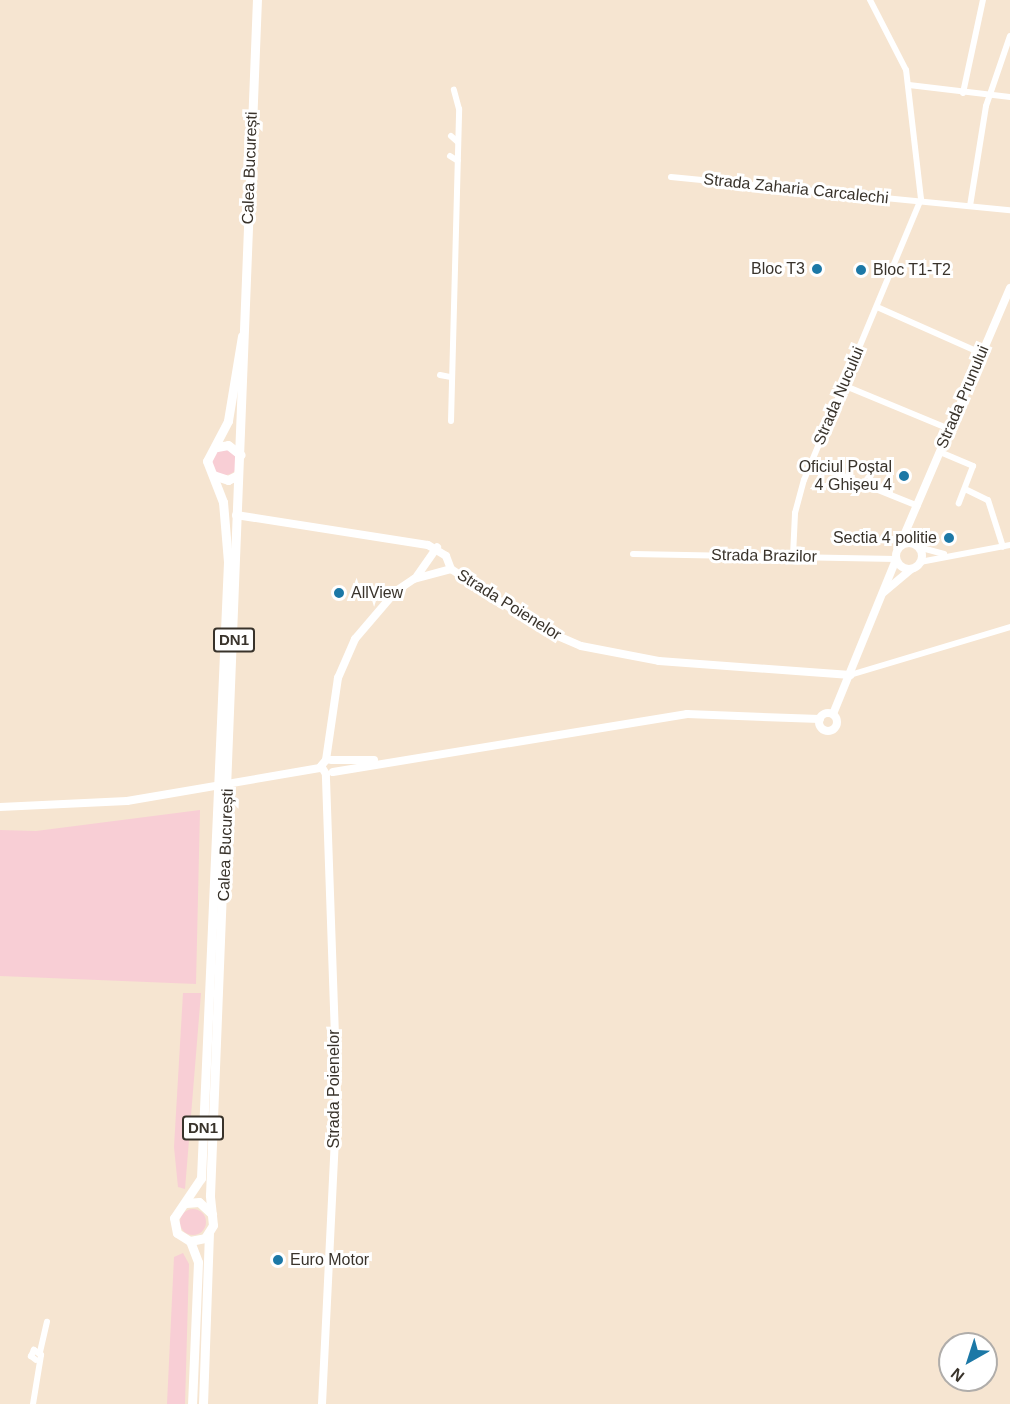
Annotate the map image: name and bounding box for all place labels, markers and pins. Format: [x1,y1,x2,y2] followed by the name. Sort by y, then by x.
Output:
[751,259,805,279] place label: Bloc T3
[873,260,951,280] place label: Bloc T1-T2
[810,262,824,276] marker: Bloc T3
[854,263,868,277] marker: Bloc T1-T2
[799,457,892,495] place label: Oficiul Poștal 4 Ghișeu 4
[897,469,911,483] marker: Oficiul Poștal 4 Ghișeu 4
[833,528,937,548] place label: Sectia 4 politie
[942,531,956,545] marker: Sectia 4 politie
[351,583,403,603] place label: AllView
[332,586,346,600] marker: AllView
[290,1250,369,1270] place label: Euro Motor
[271,1253,285,1267] marker: Euro Motor

